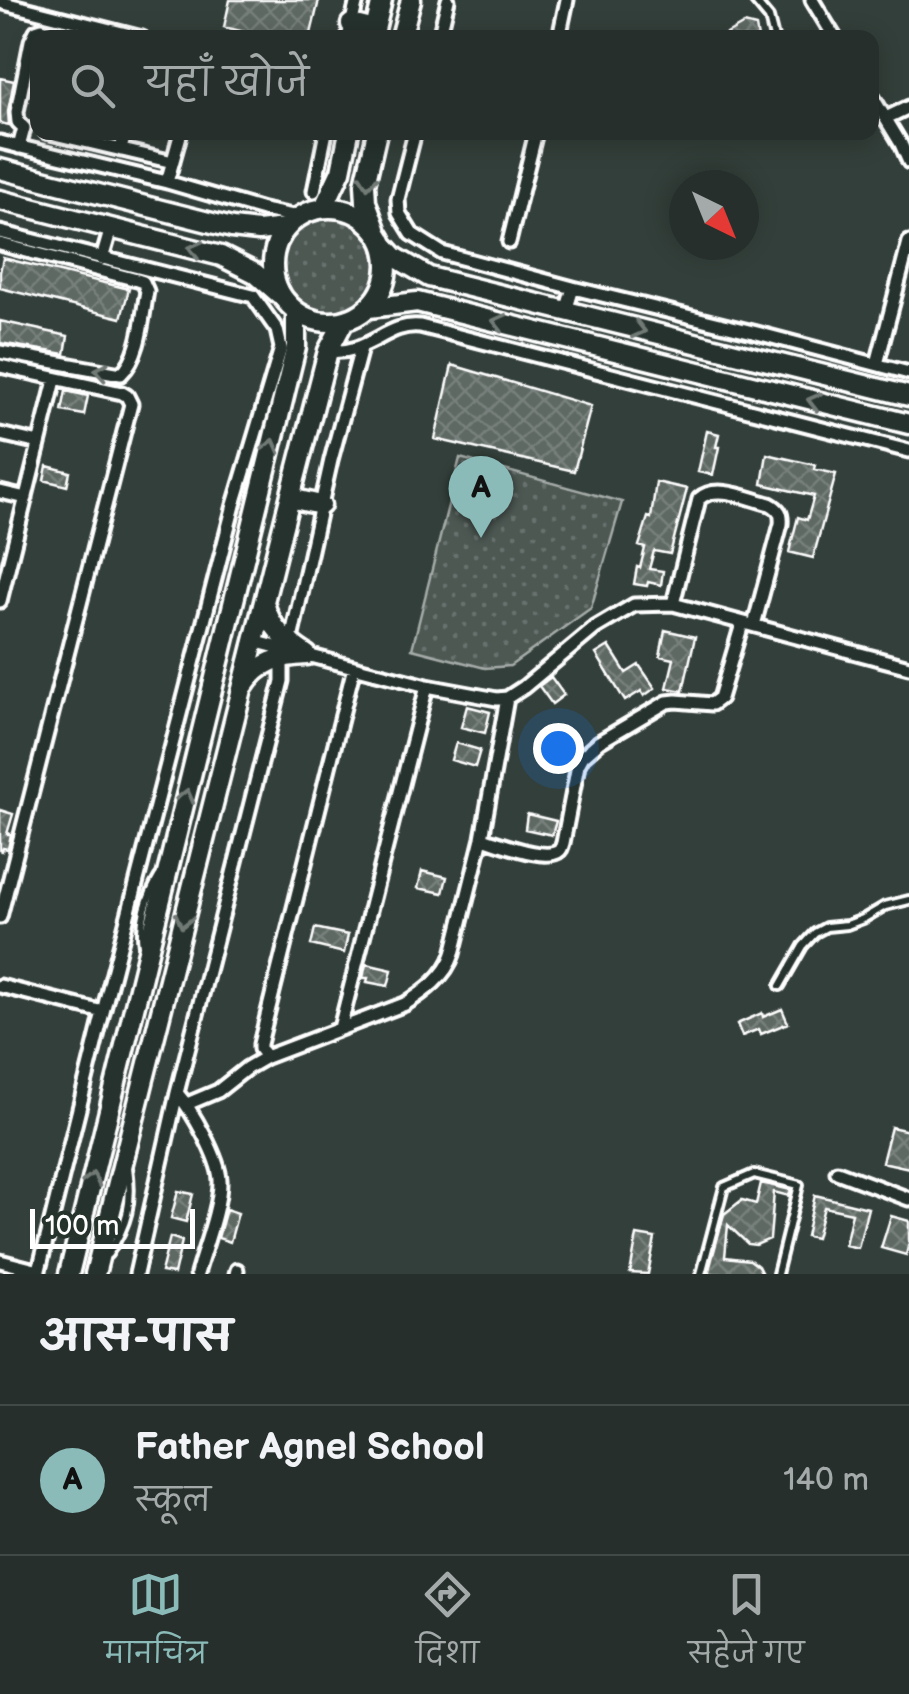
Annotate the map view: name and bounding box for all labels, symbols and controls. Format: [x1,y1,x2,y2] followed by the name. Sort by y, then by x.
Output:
[30,30,879,140] search box
[65,58,120,113] icon: search
[145,61,309,106] text: यहाँ खोजें
[669,170,759,260] north arrow
[357,174,379,190] one-way arrow
[187,240,204,261] one-way arrow
[491,313,508,334] one-way arrow
[630,318,647,339] one-way arrow
[93,361,109,382] one-way arrow
[806,392,823,413] one-way arrow
[260,438,281,455] one-way arrow
[448,456,514,538] pin: A
[533,723,584,774] your location
[174,788,195,805] one-way arrow
[173,912,194,929] one-way arrow
[80,1171,101,1188] one-way arrow
[30,1204,195,1248] scale bar
[45,1210,119,1243] text: 100 m
[40,1312,232,1363] text: आस-पास
[135,1425,485,1470] text: Father Agnel School
[63,1461,82,1500] text: A
[783,1461,869,1500] text: 140 m
[135,1482,211,1521] text: स्कूल
[104,1567,207,1684] tab: मानचित्र
[416,1567,479,1684] tab: दिशा
[688,1567,805,1684] tab: सहेजे गए

